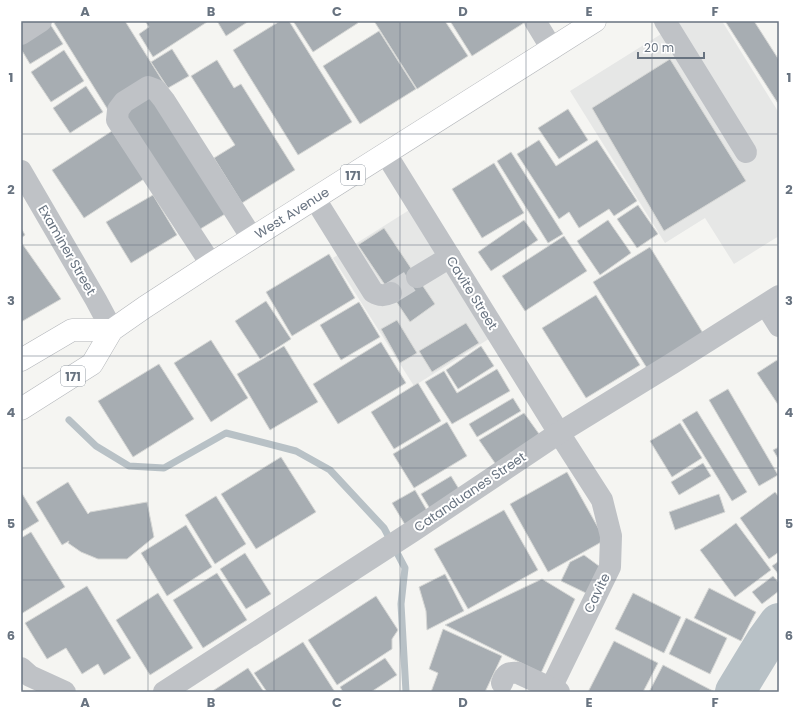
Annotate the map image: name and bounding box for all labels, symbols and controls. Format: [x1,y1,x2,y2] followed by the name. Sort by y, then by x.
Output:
[80,2,90,21] text: A
[207,2,216,21] text: B
[332,2,342,21] text: C
[458,2,468,21] text: D
[585,2,593,21] text: E
[711,2,719,21] text: F
[638,34,704,60] scale bar
[644,39,674,56] text: 20 m
[9,68,13,87] text: 1
[787,68,791,87] text: 1
[341,165,365,185] road number: 171
[7,180,15,199] text: 2
[785,180,793,199] text: 2
[251,183,333,243] street label: West Avenue
[34,201,101,299] street label: Examiner Street
[442,252,502,334] street label: Cavite Street
[7,291,15,310] text: 3
[785,291,793,310] text: 3
[61,366,85,386] road number: 171
[7,403,16,422] text: 4
[785,403,794,422] text: 4
[410,447,530,537] street label: Catanduanes Street
[7,514,15,533] text: 5
[785,514,793,533] text: 5
[579,570,615,616] street label: Cavite
[7,626,15,645] text: 6
[785,626,793,645] text: 6
[80,693,90,712] text: A
[207,693,216,712] text: B
[332,693,342,712] text: C
[458,693,468,712] text: D
[585,693,593,712] text: E
[711,693,719,712] text: F

